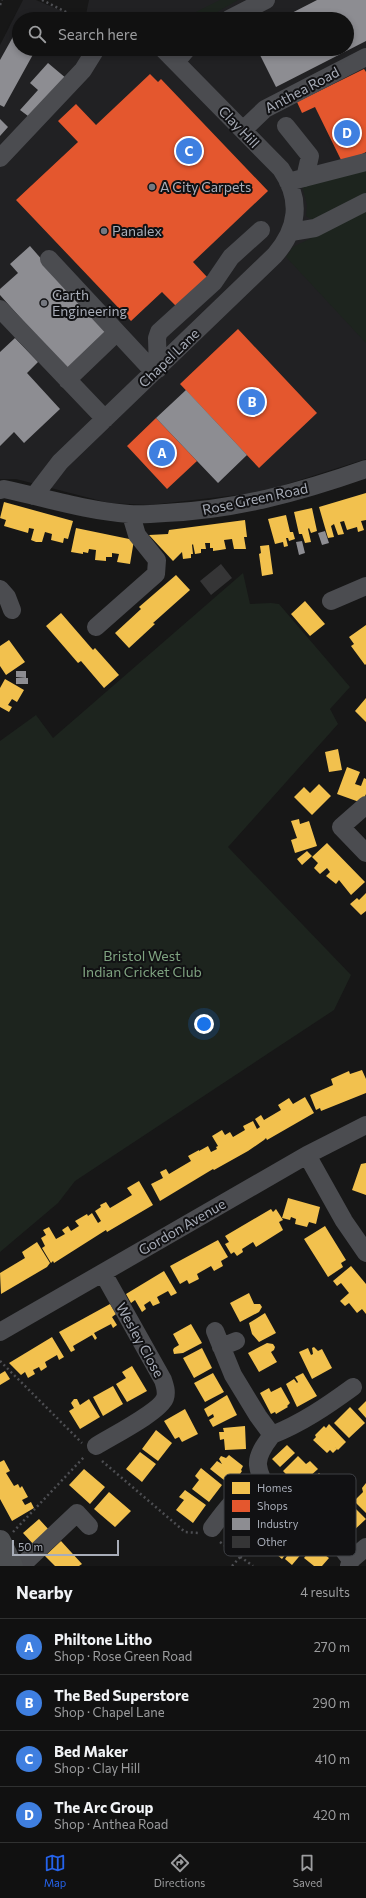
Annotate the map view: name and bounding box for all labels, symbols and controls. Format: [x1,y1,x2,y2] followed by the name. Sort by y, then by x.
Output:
[12,12,354,56] search box
[26,23,48,45] icon: search
[58,25,137,43] text: Search here
[262,63,342,116] street label: Anthea Road
[215,102,263,151] street label: Clay Hill
[334,118,360,148] pin: D
[176,136,202,166] pin: C
[160,178,251,195] place label: A City Carpets
[147,182,157,192] marker: A City Carpets
[112,222,162,239] place label: Panalex
[99,226,109,236] marker: Panalex
[52,286,128,319] place label: Garth Engineering
[39,298,49,308] marker: Garth Engineering
[135,325,202,391] street label: Chapel Lane
[239,387,265,417] pin: B
[149,438,175,468] pin: A
[201,479,309,518] street label: Rose Green Road
[82,947,202,980] park label: Bristol West Indian Cricket Club
[194,1014,214,1034] your location
[135,1195,228,1258] street label: Gordon Avenue
[113,1299,168,1380] street label: Wesley Close
[224,1474,356,1556] legend
[257,1481,292,1494] text: Homes
[257,1499,288,1512] text: Shops
[257,1517,299,1530] text: Industry
[257,1535,288,1548] text: Other
[12,1538,119,1557] scale bar
[18,1540,43,1553] text: 50 m
[16,1582,73,1603] text: Nearby
[300,1584,350,1600] text: 4 results
[54,1630,152,1648] text: Philtone Litho
[24,1639,34,1655] text: A
[314,1639,350,1655] text: 270 m
[54,1648,192,1664] text: Shop · Rose Green Road
[54,1686,189,1704] text: The Bed Superstore
[25,1695,33,1711] text: B
[313,1695,350,1711] text: 290 m
[54,1704,165,1720] text: Shop · Chapel Lane
[54,1742,128,1760] text: Bed Maker
[25,1751,33,1767] text: C
[315,1751,350,1767] text: 410 m
[54,1760,140,1776] text: Shop · Clay Hill
[54,1798,153,1816] text: The Arc Group
[24,1807,34,1823] text: D
[313,1807,350,1823] text: 420 m
[54,1816,168,1832] text: Shop · Anthea Road
[44,1852,66,1889] tab: Map
[154,1852,205,1889] tab: Directions
[293,1852,322,1889] tab: Saved

